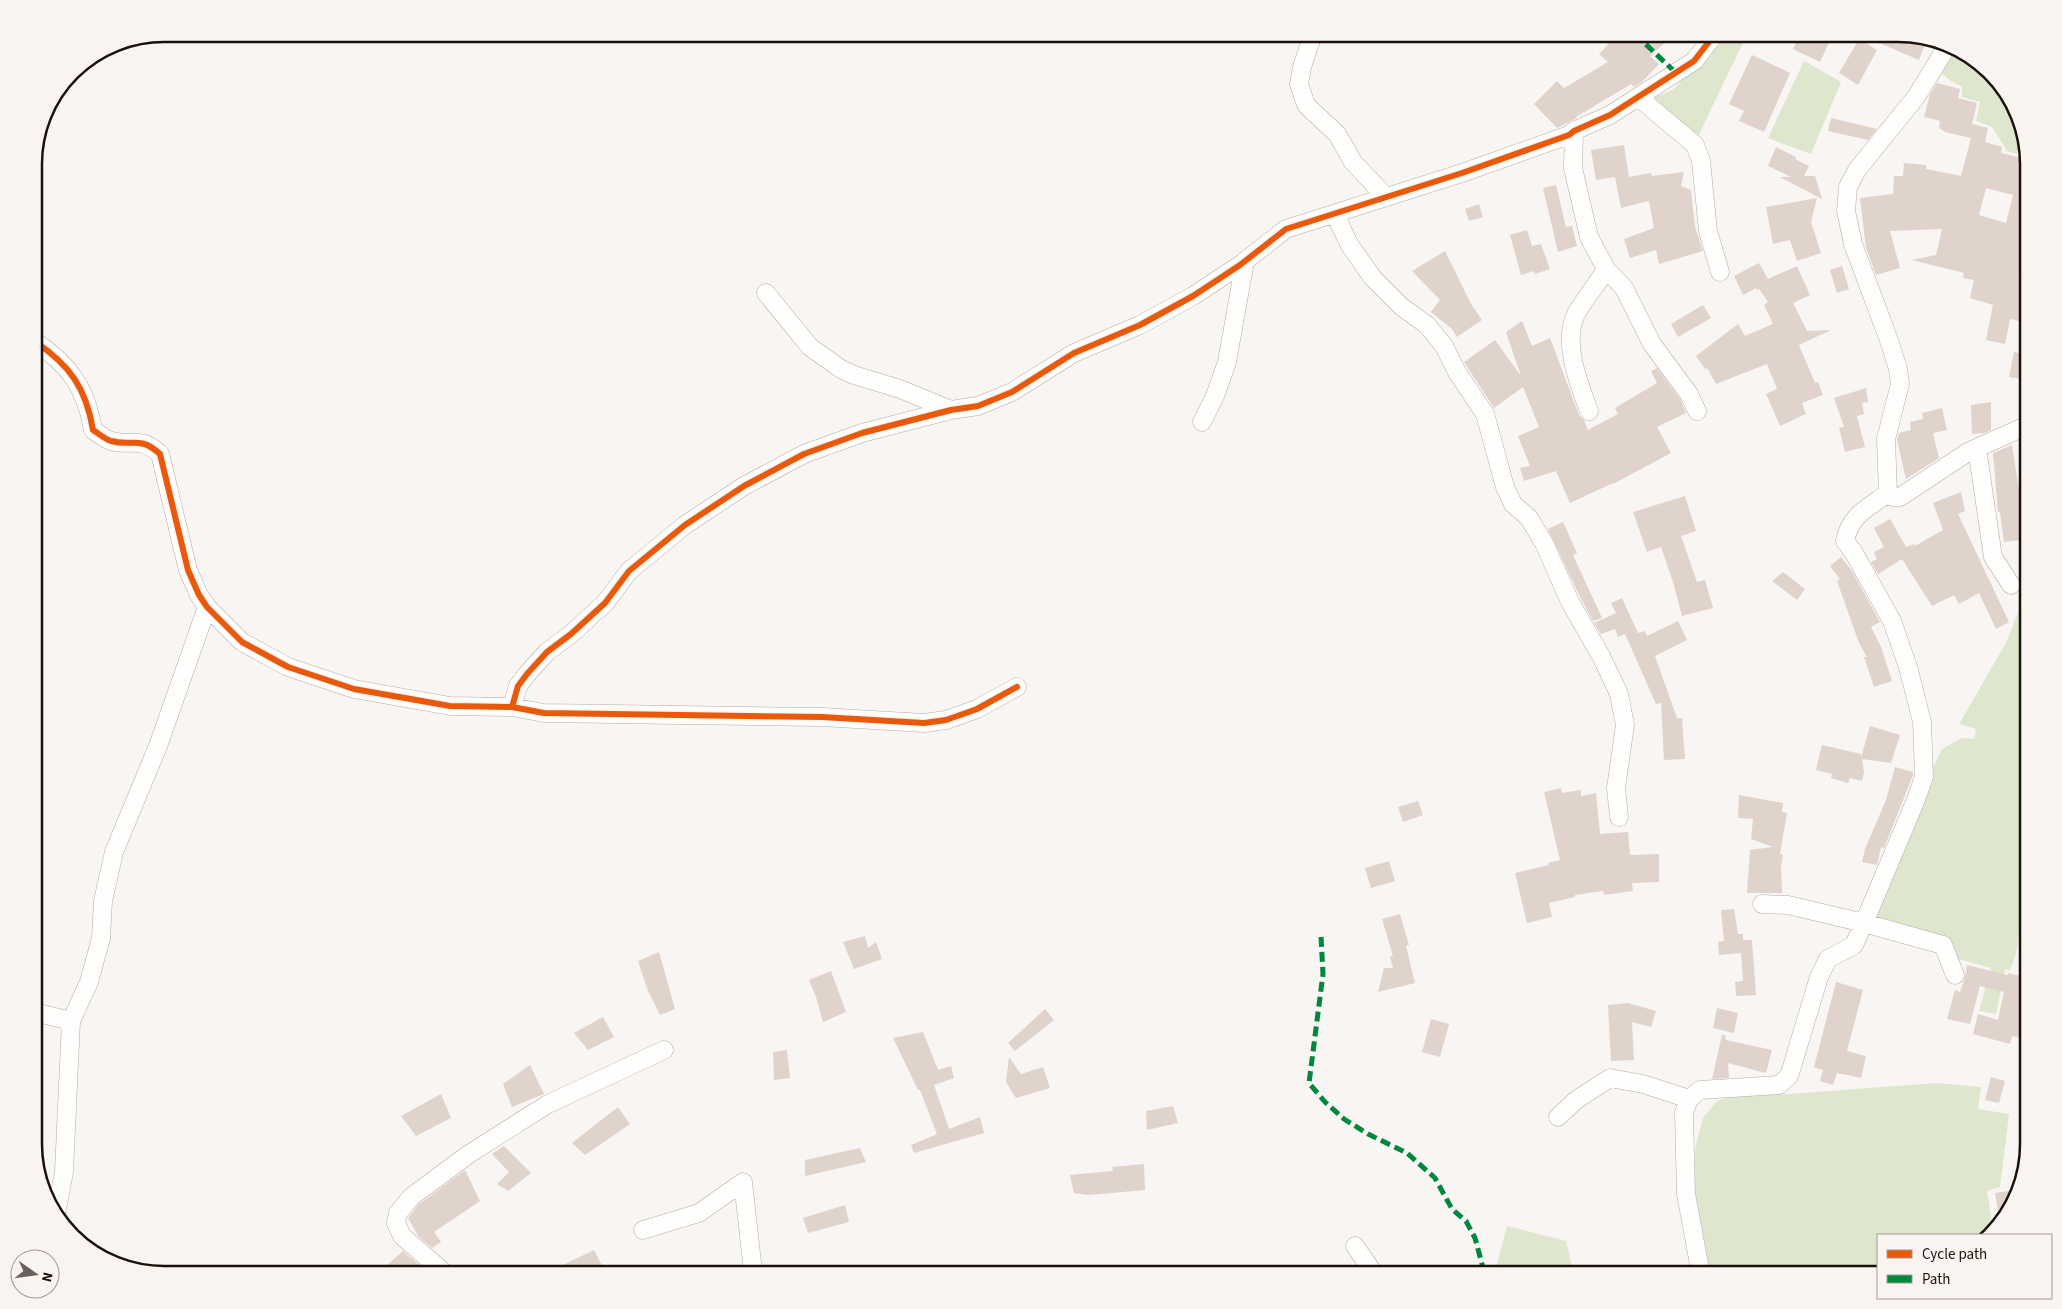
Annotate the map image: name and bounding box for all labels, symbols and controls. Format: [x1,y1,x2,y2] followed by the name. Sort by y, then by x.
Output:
[1877,1234,2052,1299] legend
[1922,1244,1987,1265] text: Cycle path
[10,1249,60,1299] north arrow
[1922,1269,1950,1290] text: Path
[36,1270,57,1284] text: N

